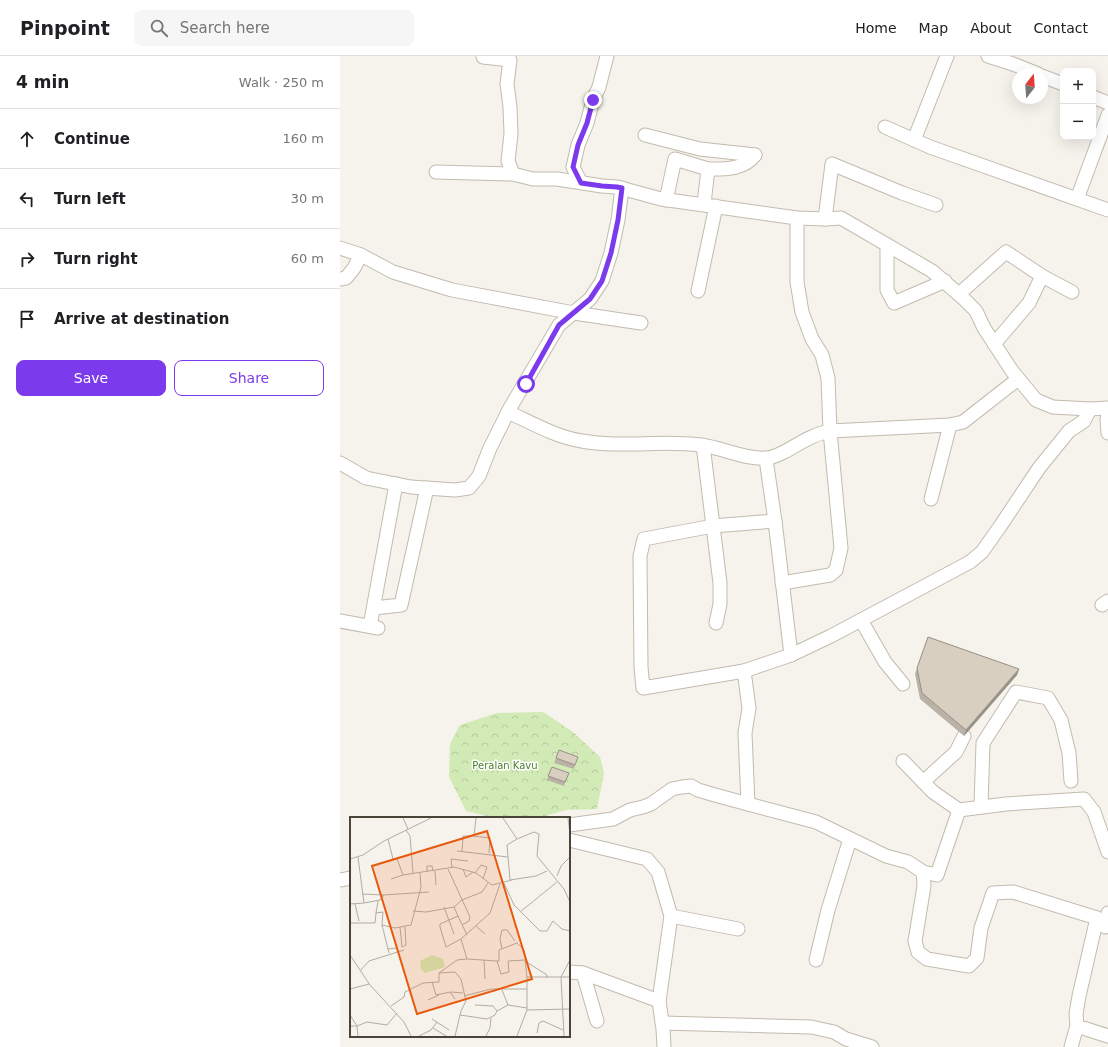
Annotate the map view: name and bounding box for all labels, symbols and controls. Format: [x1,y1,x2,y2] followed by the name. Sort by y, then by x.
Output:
[134,10,414,46] search box
[20,17,110,39] text: Pinpoint
[148,17,170,39] icon: search
[180,19,270,37] text: Search here
[855,20,897,36] text: Home
[919,20,948,36] text: Map
[970,20,1012,36] text: About
[1034,20,1088,36] text: Contact
[1012,68,1048,104] north arrow
[1060,68,1096,140] map controls
[1060,68,1096,104] button: +
[16,72,69,92] text: 4 min
[239,75,324,90] text: Walk · 250 m
[584,91,602,109] route end
[1060,104,1096,140] button: −
[16,128,38,150] icon: ahead
[54,130,130,148] text: Continue
[282,131,324,146] text: 160 m
[16,188,38,210] icon: left
[54,190,126,208] text: Turn left
[291,191,324,206] text: 30 m
[16,248,38,270] icon: right
[54,250,138,268] text: Turn right
[291,251,324,266] text: 60 m
[16,308,38,330] icon: arrive
[54,310,229,328] text: Arrive at destination
[16,360,166,396] button: Save
[174,360,324,396] button: Share
[517,375,535,393] route start
[472,760,538,771] park label: Peralan Kavu
[350,817,570,1037] inset map

